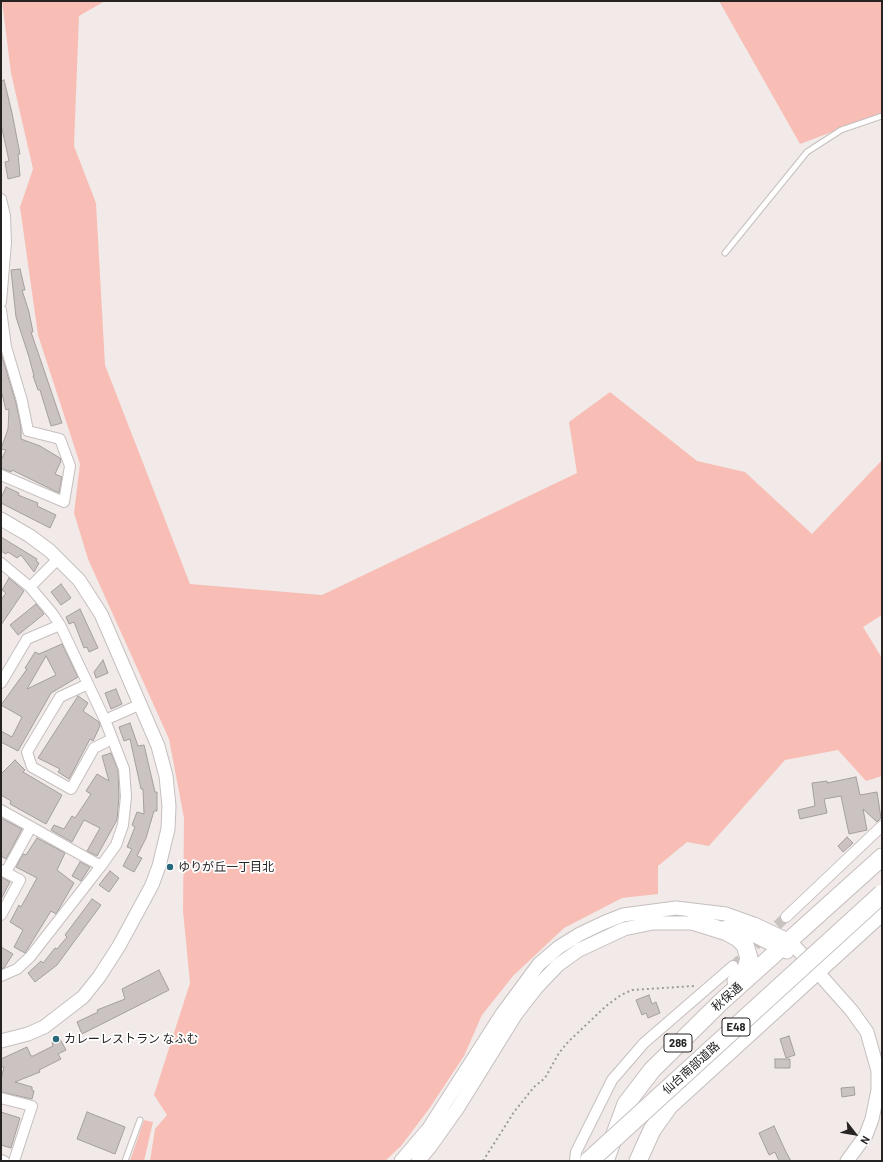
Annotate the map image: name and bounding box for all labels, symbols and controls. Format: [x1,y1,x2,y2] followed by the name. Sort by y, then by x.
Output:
[178,860,274,874] place label: ゆりが丘一丁目北
[165,862,175,872] marker: ゆりが丘一丁目北
[709,980,745,1014] street label: 秋保通
[722,1018,750,1036] road number: E48
[64,1032,198,1046] place label: カレーレストラン なふむ
[51,1034,61,1044] marker: カレーレストラン なふむ
[664,1034,692,1052] road number: 286
[659,1039,723,1097] street label: 仙台南部道路
[835,1114,875,1154] north arrow
[858,1134,873,1147] text: N

